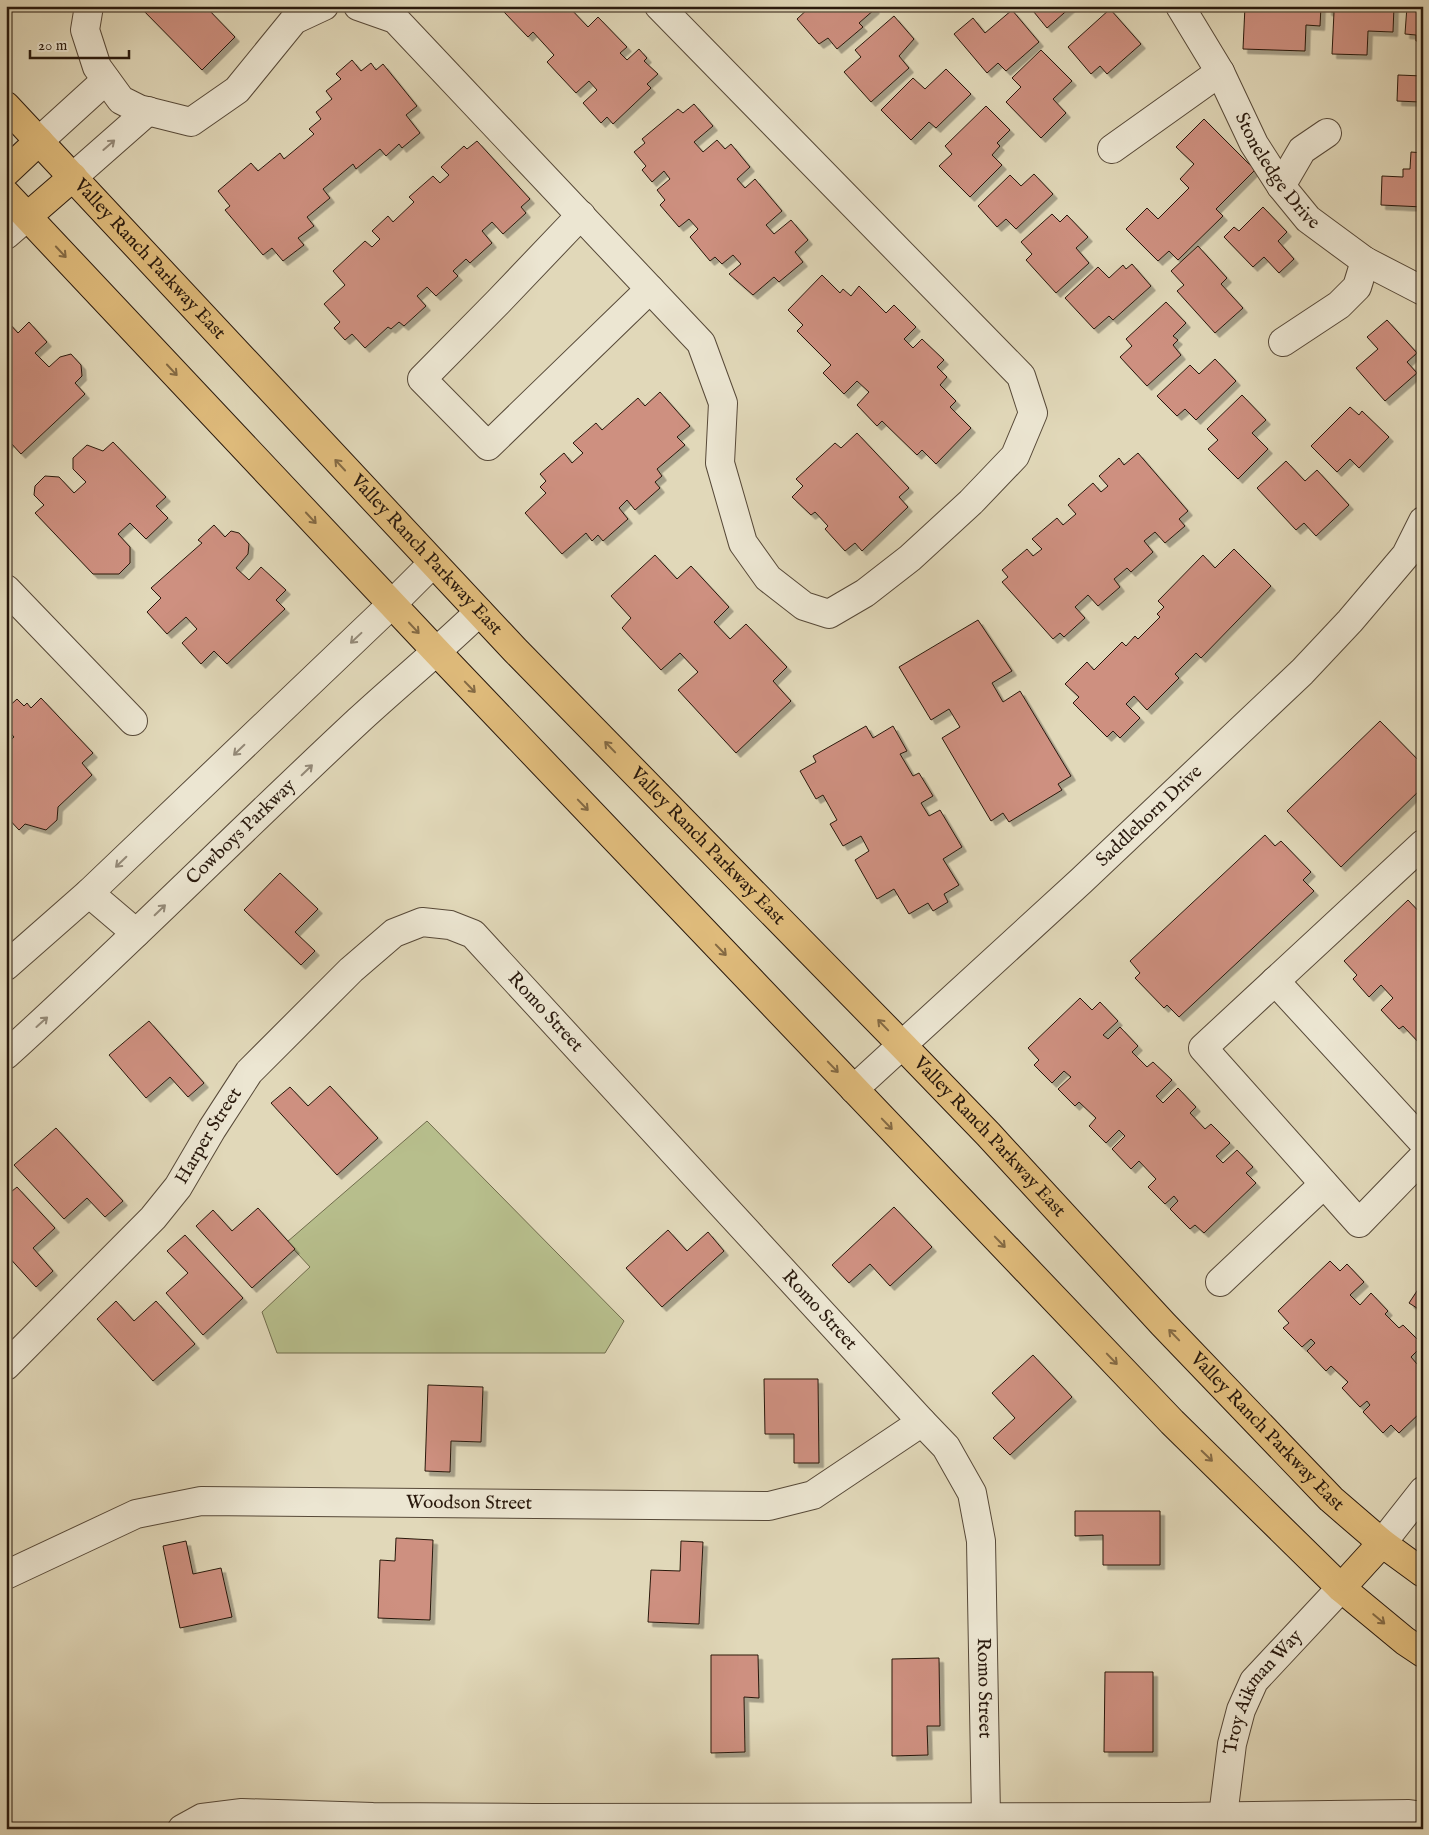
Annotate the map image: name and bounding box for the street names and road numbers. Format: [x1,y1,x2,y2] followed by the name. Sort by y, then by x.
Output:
[1229,109,1324,235] street label: Stoneledge Drive
[68,173,231,345] street label: Valley Ranch Parkway East
[344,469,508,641] street label: Valley Ranch Parkway East
[1091,760,1208,872] street label: Saddlehorn Drive
[624,762,790,931] street label: Valley Ranch Parkway East
[182,774,301,890] street label: Cowboys Parkway
[502,967,588,1058] street label: Romo Street
[907,1051,1071,1223] street label: Valley Ranch Parkway East
[170,1083,248,1189] street label: Harper Street
[776,1265,863,1356] street label: Romo Street
[1184,1347,1349,1517] street label: Valley Ranch Parkway East
[406,1491,533,1516] street label: Woodson Street
[1219,1624,1308,1755] street label: Troy Aikman Way
[971,1637,997,1739] street label: Romo Street

